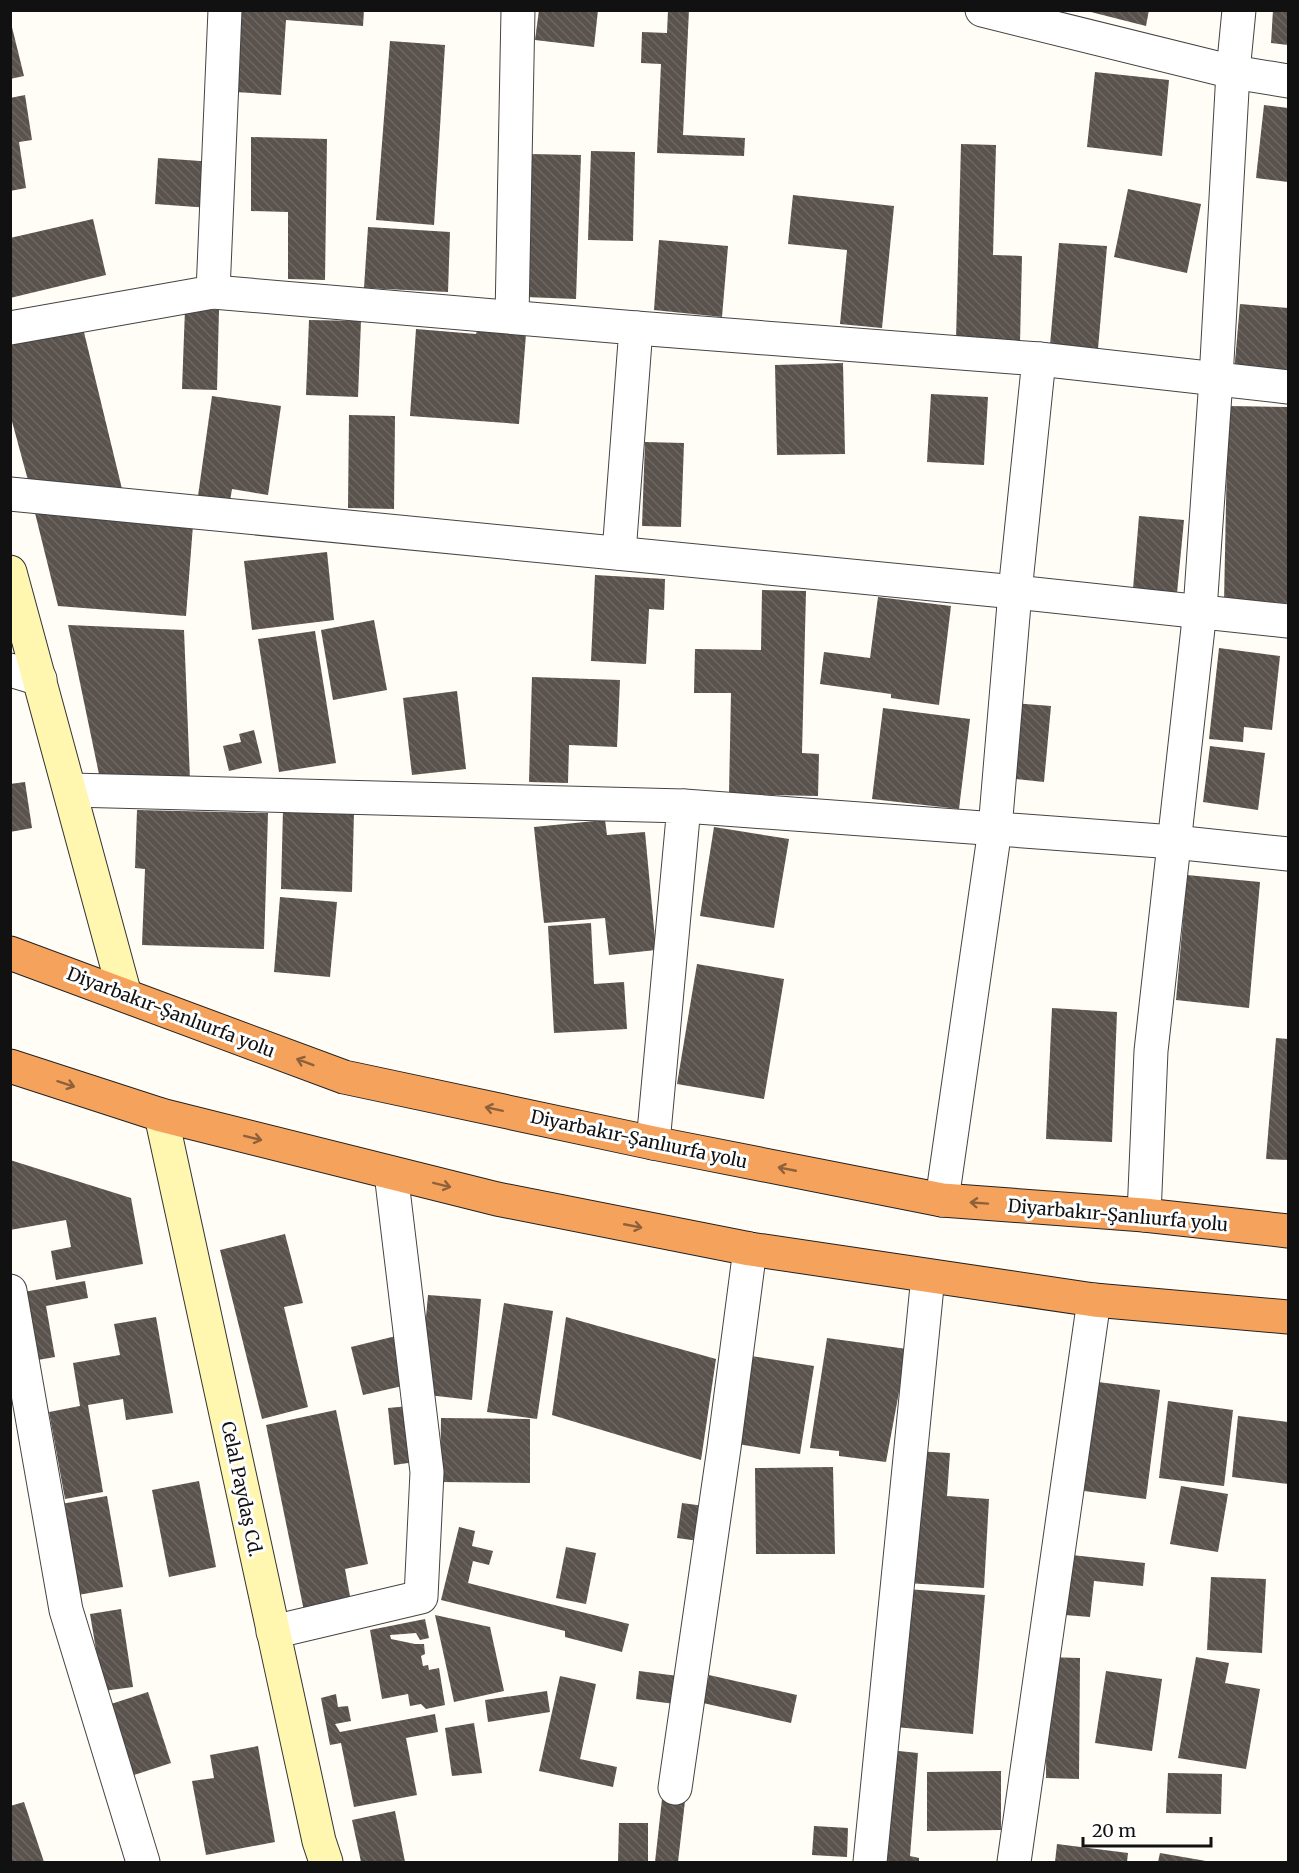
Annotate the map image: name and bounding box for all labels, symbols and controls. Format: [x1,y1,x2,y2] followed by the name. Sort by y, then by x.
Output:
[64,962,278,1062] street label: Diyarbakır-Şanlıurfa yolu
[296,1056,314,1067] one-way arrow
[56,1079,75,1090] one-way arrow
[484,1103,504,1114] one-way arrow
[528,1105,750,1173] street label: Diyarbakır-Şanlıurfa yolu
[243,1133,262,1145] one-way arrow
[778,1163,798,1174] one-way arrow
[433,1180,452,1192] one-way arrow
[1007,1194,1229,1236] street label: Diyarbakır-Şanlıurfa yolu
[970,1197,990,1208] one-way arrow
[623,1221,642,1232] one-way arrow
[216,1419,268,1559] street label: Celal Paydaş Cd.
[1083,1810,1210,1848] scale bar
[1092,1819,1136,1842] text: 20 m

